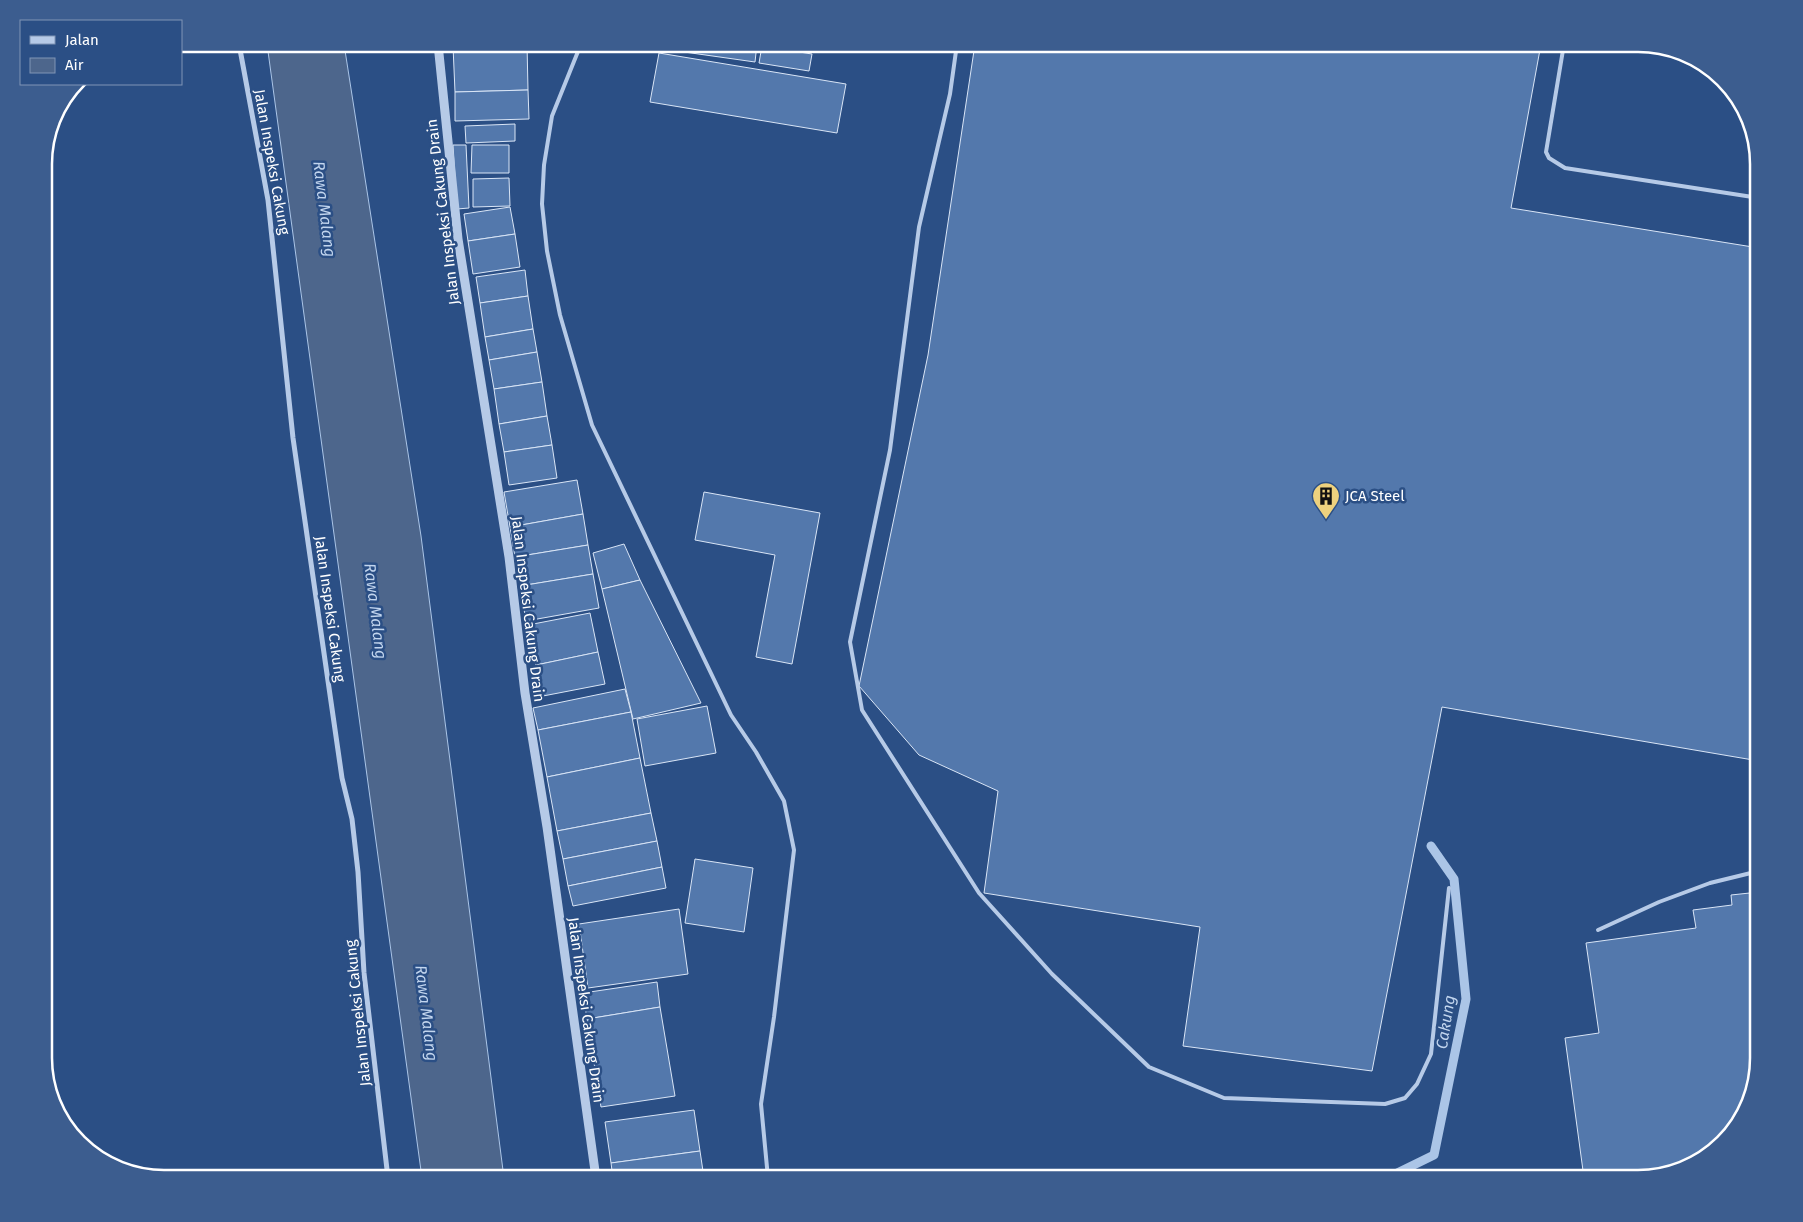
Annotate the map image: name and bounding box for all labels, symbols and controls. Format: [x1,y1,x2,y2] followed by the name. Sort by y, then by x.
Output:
[20,20,182,85] legend
[65,31,99,49] text: Jalan
[65,56,84,74] text: Air
[250,88,294,236] street label: Jalan Inspeksi Cakung
[423,118,463,306] street label: Jalan Inspeksi Cakung Drain
[309,160,340,258] water label: Rawa Malang
[1311,481,1341,520] building icon: JCA Steel
[1345,487,1405,505] place label: JCA Steel
[508,515,548,703] street label: Jalan Inspeksi Cakung Drain
[311,535,349,683] street label: Jalan Inspeksi Cakung
[360,562,391,660] water label: Rawa Malang
[564,916,608,1104] street label: Jalan Inspeksi Cakung Drain
[341,939,375,1087] street label: Jalan Inspeksi Cakung
[411,964,442,1062] water label: Rawa Malang
[1432,994,1459,1050] water label: Cakung

